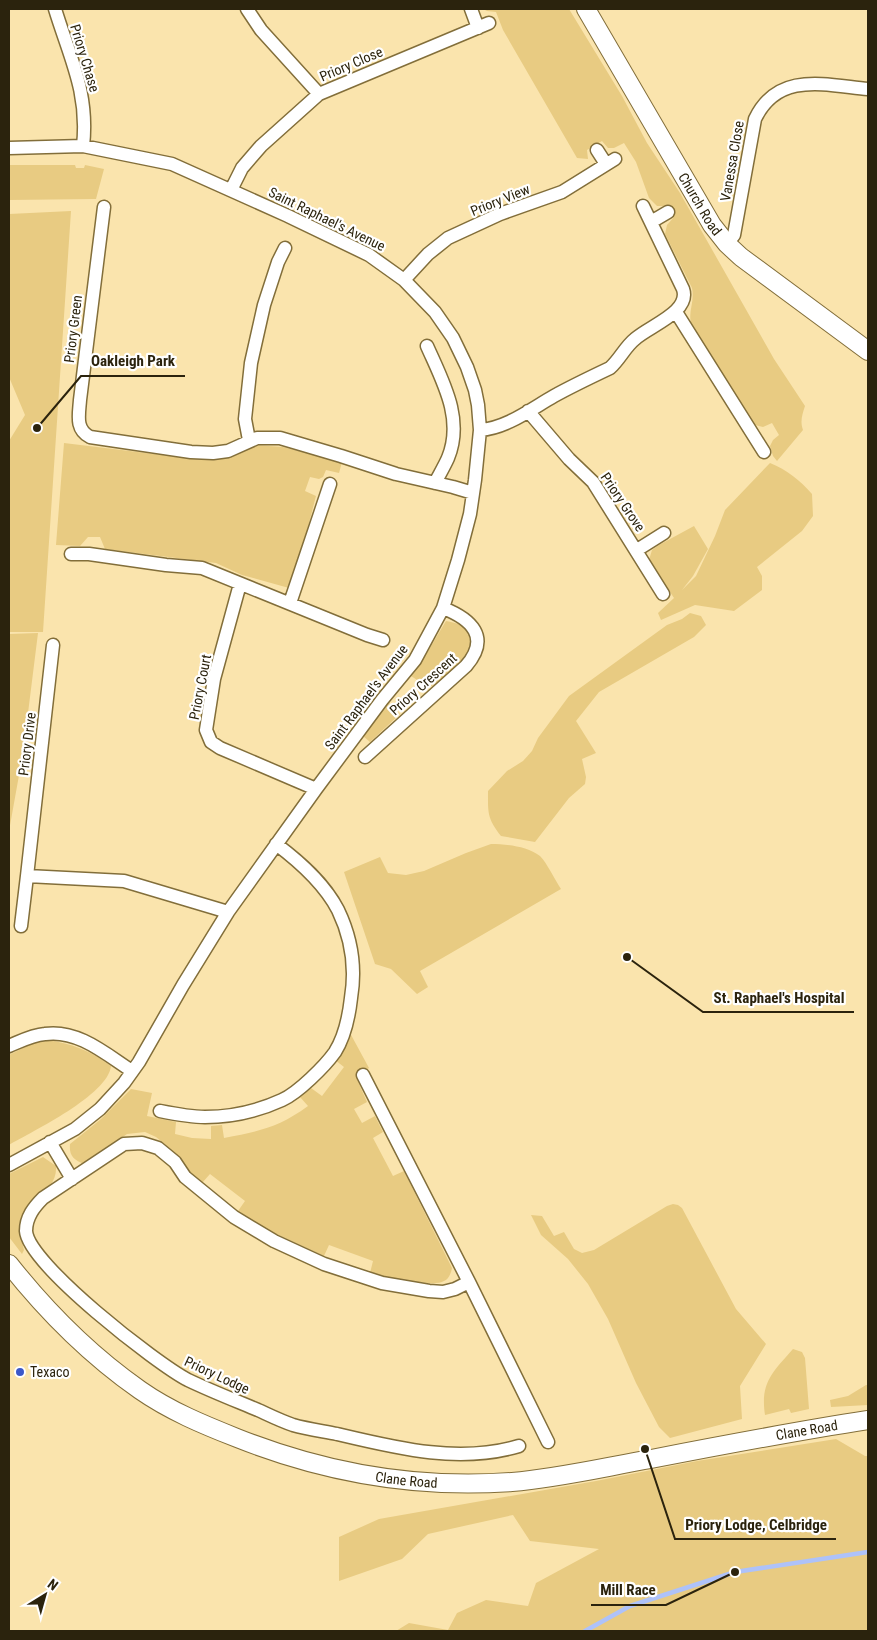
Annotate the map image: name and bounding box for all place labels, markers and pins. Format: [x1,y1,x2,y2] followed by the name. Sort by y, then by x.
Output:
[81,346,185,376] callout: Oakleigh Park
[703,982,854,1012] callout: St. Raphael's Hospital
[30,1364,70,1380] place label: Texaco
[14,1366,26,1378] marker: Texaco
[675,1509,836,1539] callout: Priory Lodge, Celbridge
[591,1575,666,1605] callout: Mill Race

